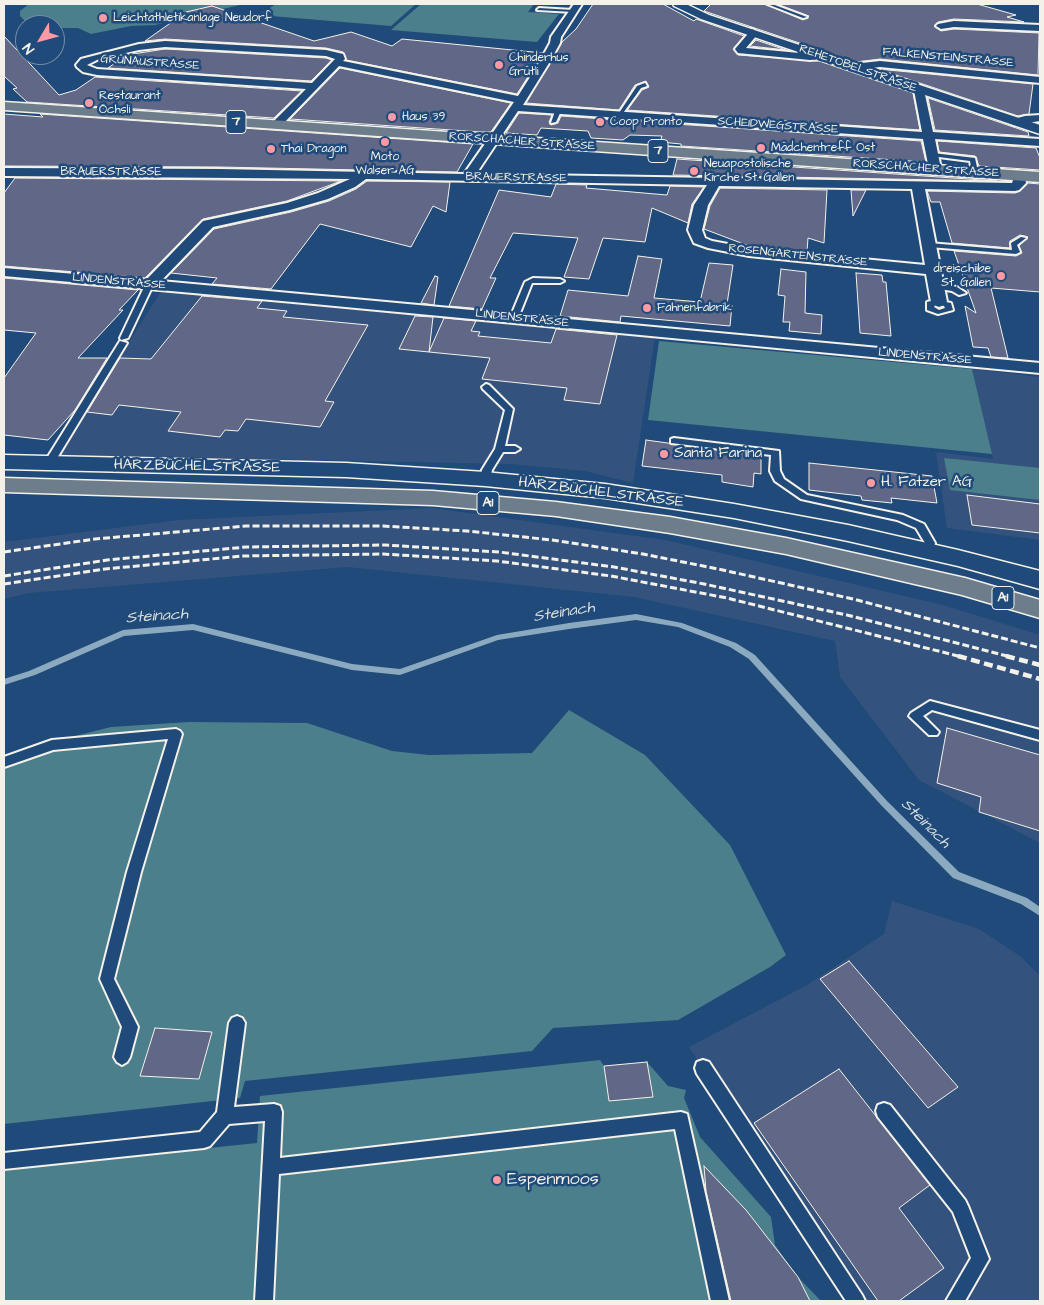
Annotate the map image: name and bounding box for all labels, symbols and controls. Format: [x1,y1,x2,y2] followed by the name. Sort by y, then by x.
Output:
[113,11,272,25] place label: Leichtathletikanlage Neudorf
[97,12,109,24] marker: Leichtathletikanlage Neudorf
[15,15,65,65] north arrow
[18,39,39,58] text: N
[797,42,919,96] street label: REHETOBELSTRASSE
[882,45,1014,71] street label: FALKENSTEINSTRASSE
[509,51,569,79] place label: Chinderhus Grütli
[100,52,200,74] street label: GRÜNAUSTRASSE
[493,59,505,71] marker: Chinderhus Grütli
[99,89,161,117] place label: Restaurant Öchsli
[83,97,95,109] marker: Restaurant Öchsli
[226,110,246,134] road number: 7
[402,110,445,124] place label: Haus 39
[386,111,398,123] marker: Haus 39
[610,115,682,129] place label: Coop Pronto
[717,115,839,137] street label: SCHEIDWEGSTRASSE
[594,116,606,128] marker: Coop Pronto
[448,130,596,154] street label: RORSCHACHER STRASSE
[379,136,391,148] marker: Moto Walser AG
[648,140,668,162] road number: 7
[771,141,875,155] place label: Mädchentreff Ost
[281,142,347,156] place label: Thai Dragon
[755,142,767,154] marker: Mädchentreff Ost
[265,143,277,155] marker: Thai Dragon
[355,150,415,178] place label: Moto Walser AG
[704,157,794,185] place label: Neuapostolische Kirche St. Gallen
[852,157,1000,181] street label: RORSCHACHER STRASSE
[60,165,162,179] street label: BRAUERSTRASSE
[688,165,700,177] marker: Neuapostolische Kirche St. Gallen
[465,170,567,186] street label: BRAUERSTRASSE
[728,242,868,270] street label: ROSENGARTENSTRASSE
[933,262,991,290] place label: dreischiibe St. Gallen
[995,270,1007,282] marker: dreischiibe St. Gallen
[72,271,166,293] street label: LINDENSTRASSE
[657,301,732,315] place label: Fahnenfabrik
[641,302,653,314] marker: Fahnenfabrik
[475,307,569,331] street label: LINDENSTRASSE
[878,346,972,368] street label: LINDENSTRASSE
[674,445,762,463] place label: Santa Farina
[658,448,670,460] marker: Santa Farina
[114,457,280,477] street label: HARZBÜCHELSTRASSE
[517,474,685,512] street label: HARZBÜCHELSTRASSE
[881,474,972,492] place label: H. Fatzer AG
[865,477,877,489] marker: H. Fatzer AG
[477,492,499,514] road number: A1
[992,586,1014,610] road number: A1
[532,599,596,627] water label: Steinach
[125,605,189,629] water label: Steinach
[896,795,954,853] water label: Steinach
[507,1169,599,1191] place label: Espenmoos
[491,1174,503,1186] marker: Espenmoos

